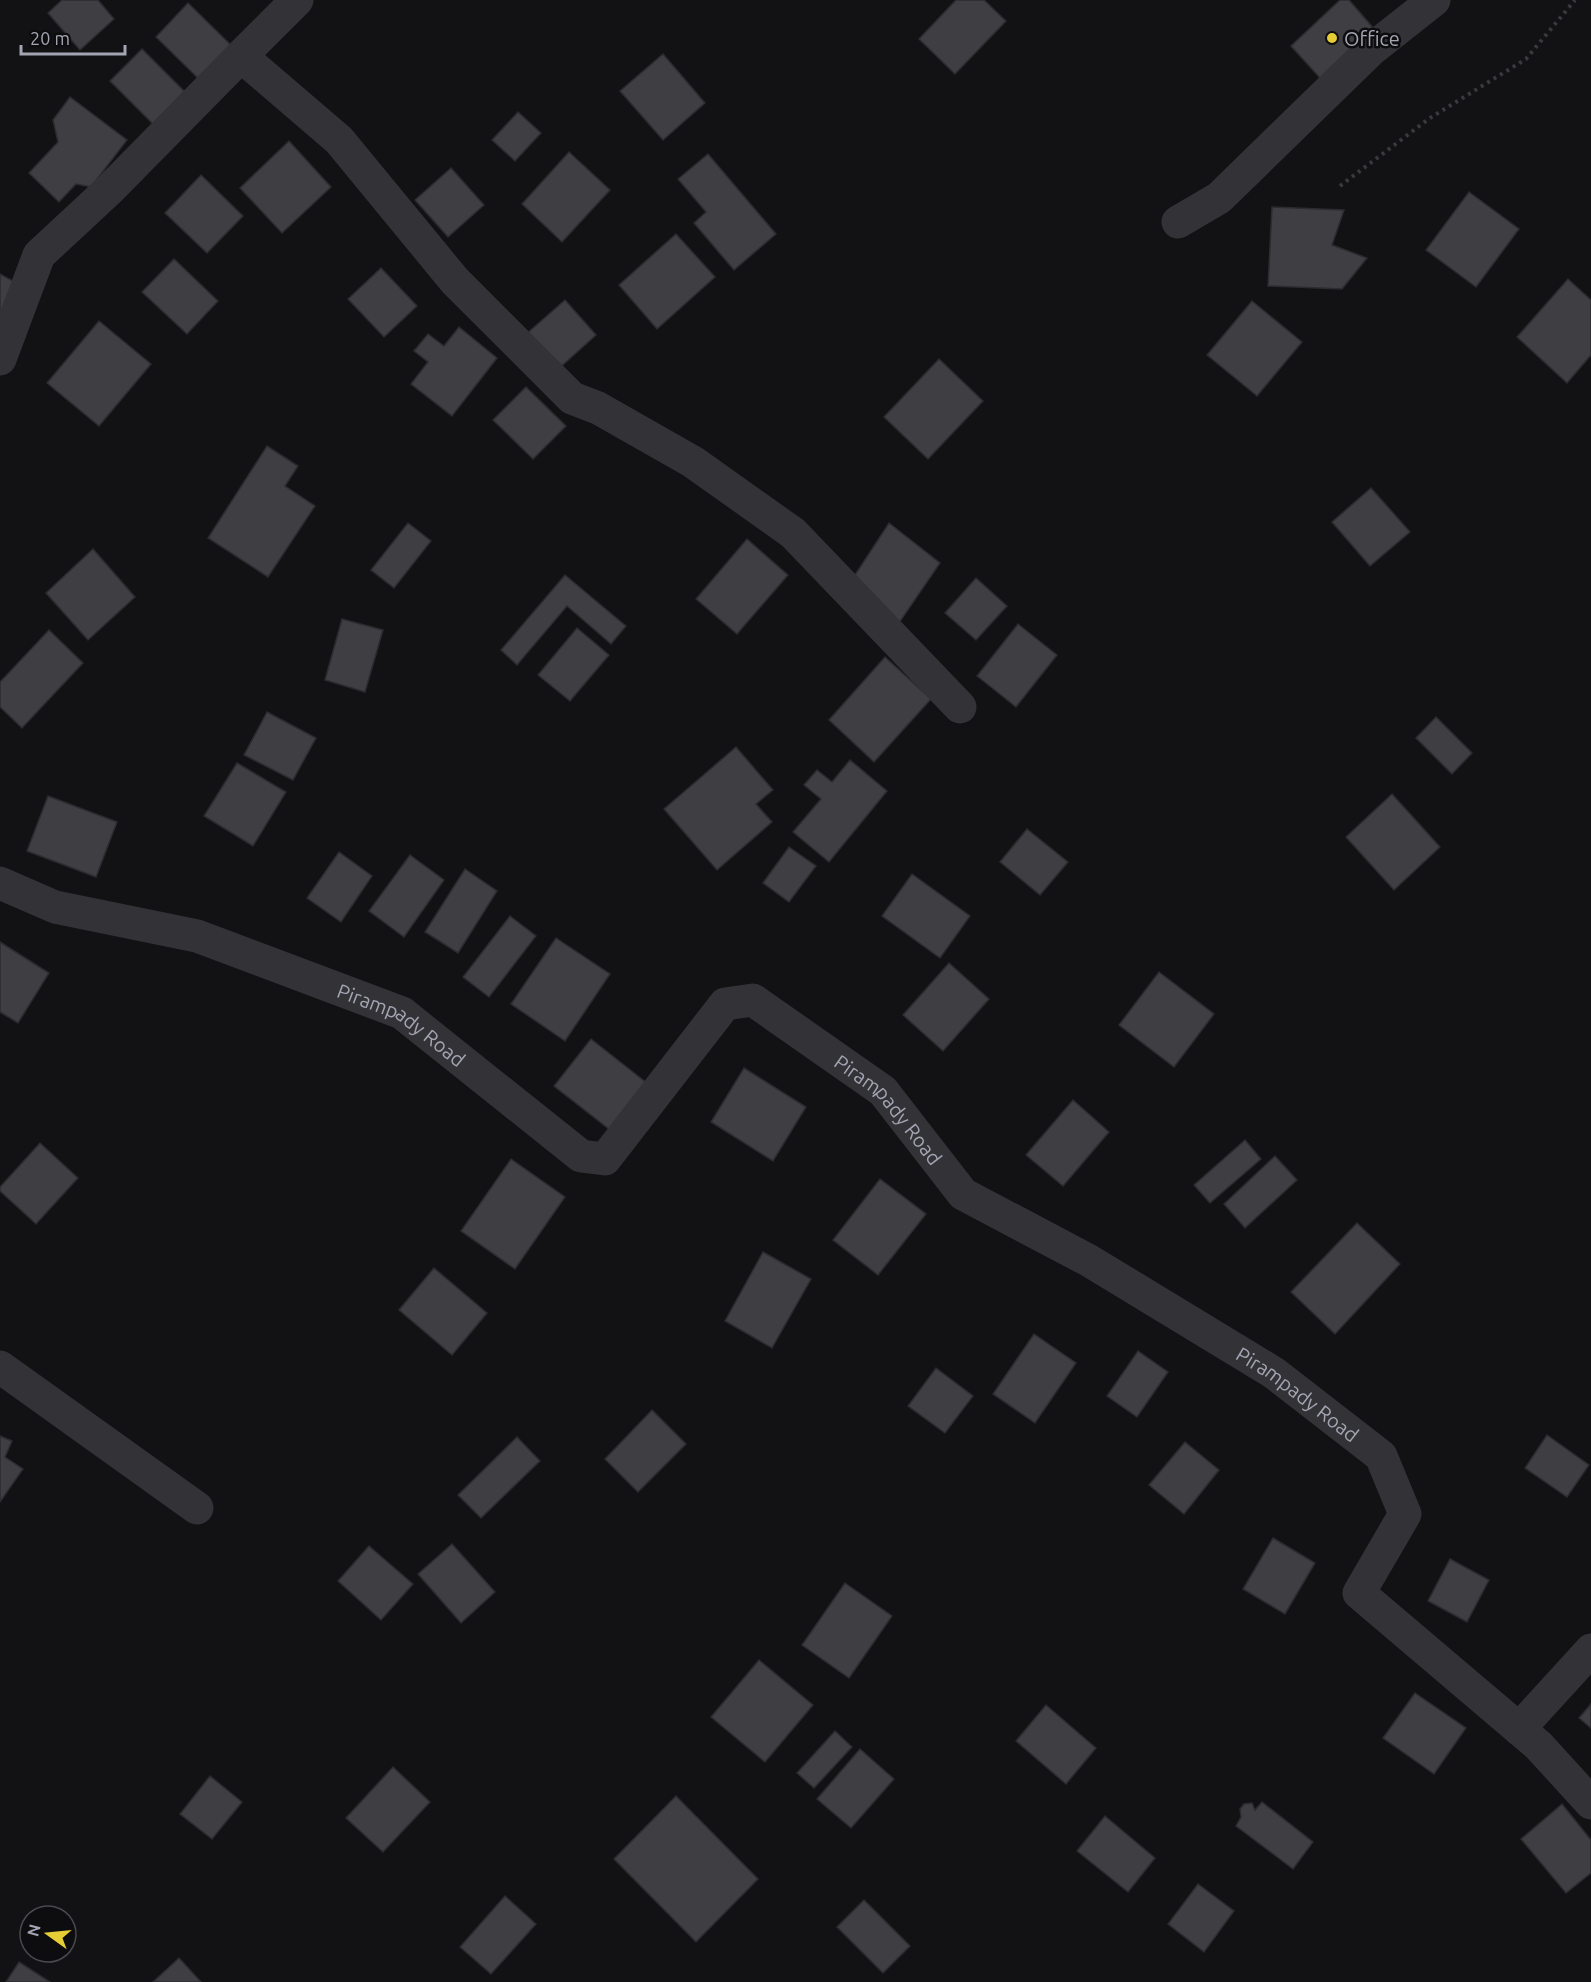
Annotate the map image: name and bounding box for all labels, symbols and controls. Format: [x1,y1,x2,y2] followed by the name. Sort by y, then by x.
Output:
[21,18,124,56] scale bar
[1344,27,1400,50] place label: Office
[30,28,70,48] text: 20 m
[1325,31,1339,45] marker: Office
[334,978,470,1071] street label: Pirampady Road
[830,1049,947,1169] street label: Pirampady Road
[1232,1342,1364,1446] street label: Pirampady Road
[18,1904,78,1964] north arrow
[23,1922,44,1938] text: N

